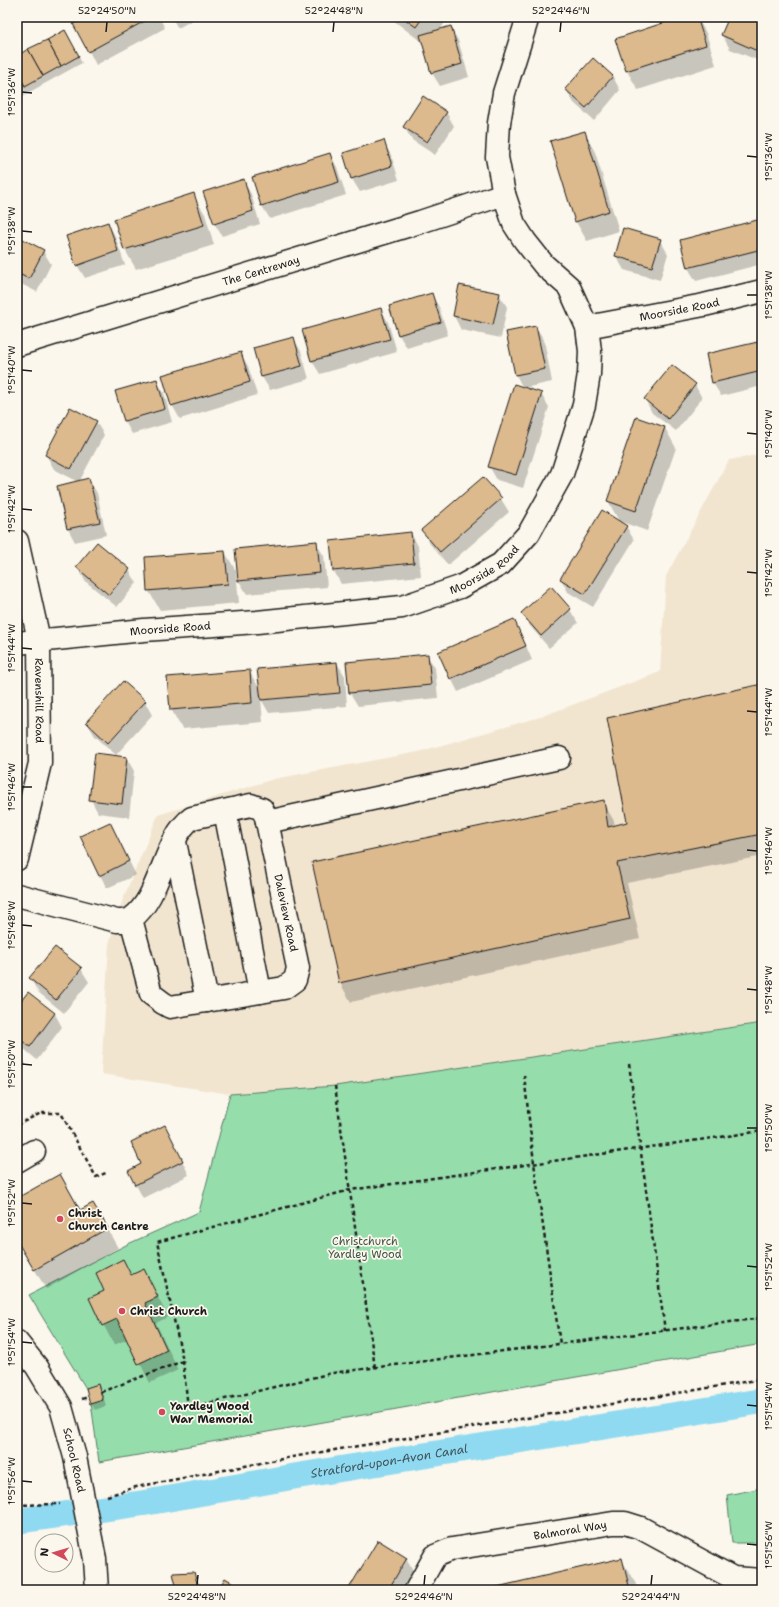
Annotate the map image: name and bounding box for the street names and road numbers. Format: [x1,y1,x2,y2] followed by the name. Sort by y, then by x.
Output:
[220,252,301,289] street label: The Centreway
[638,294,721,325] street label: Moorside Road
[447,542,522,598] street label: Moorside Road
[129,618,211,639] street label: Moorside Road
[32,658,47,743] street label: Ravenshill Road
[271,873,302,953] street label: Daleview Road
[59,1426,89,1494] street label: School Road
[532,1517,608,1543] street label: Balmoral Way

